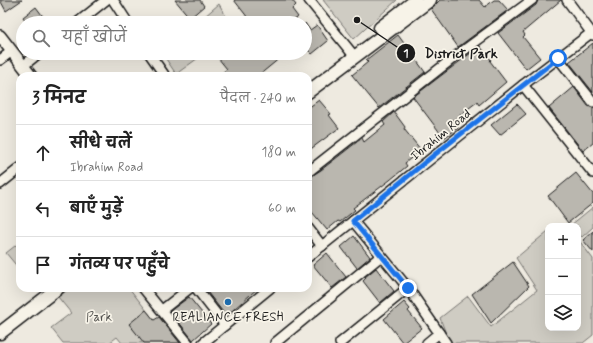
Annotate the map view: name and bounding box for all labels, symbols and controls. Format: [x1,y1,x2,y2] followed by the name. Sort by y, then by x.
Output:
[16,16,312,60] search box
[30,27,52,49] icon: search
[62,28,127,48] text: यहाँ खोजें
[396,40,505,66] callout: District Park
[424,45,498,63] text: District Park
[403,46,409,62] text: 1
[549,49,567,67] route start
[32,87,86,109] text: 3 मिनट
[220,90,296,107] text: पैदल · 240 m
[407,105,475,165] street label: Ibrahim Road
[70,134,132,154] text: सीधे चलें
[32,142,54,164] icon: ahead
[261,144,296,161] text: 180 m
[70,159,143,176] text: Ibrahim Road
[32,198,54,220] icon: left
[70,199,123,219] text: बाएँ मुड़ें
[268,200,296,217] text: 60 m
[545,223,581,331] map controls
[545,223,581,259] button: +
[32,254,54,276] icon: arrive
[70,255,169,275] text: गंतव्य पर पहुँचे
[545,259,581,295] button: −
[399,279,417,297] route end
[545,295,581,331] button: layers
[223,297,233,307] marker: REALIANCE FRESH
[86,309,112,326] park label: Park
[172,309,284,326] place label: REALIANCE FRESH

